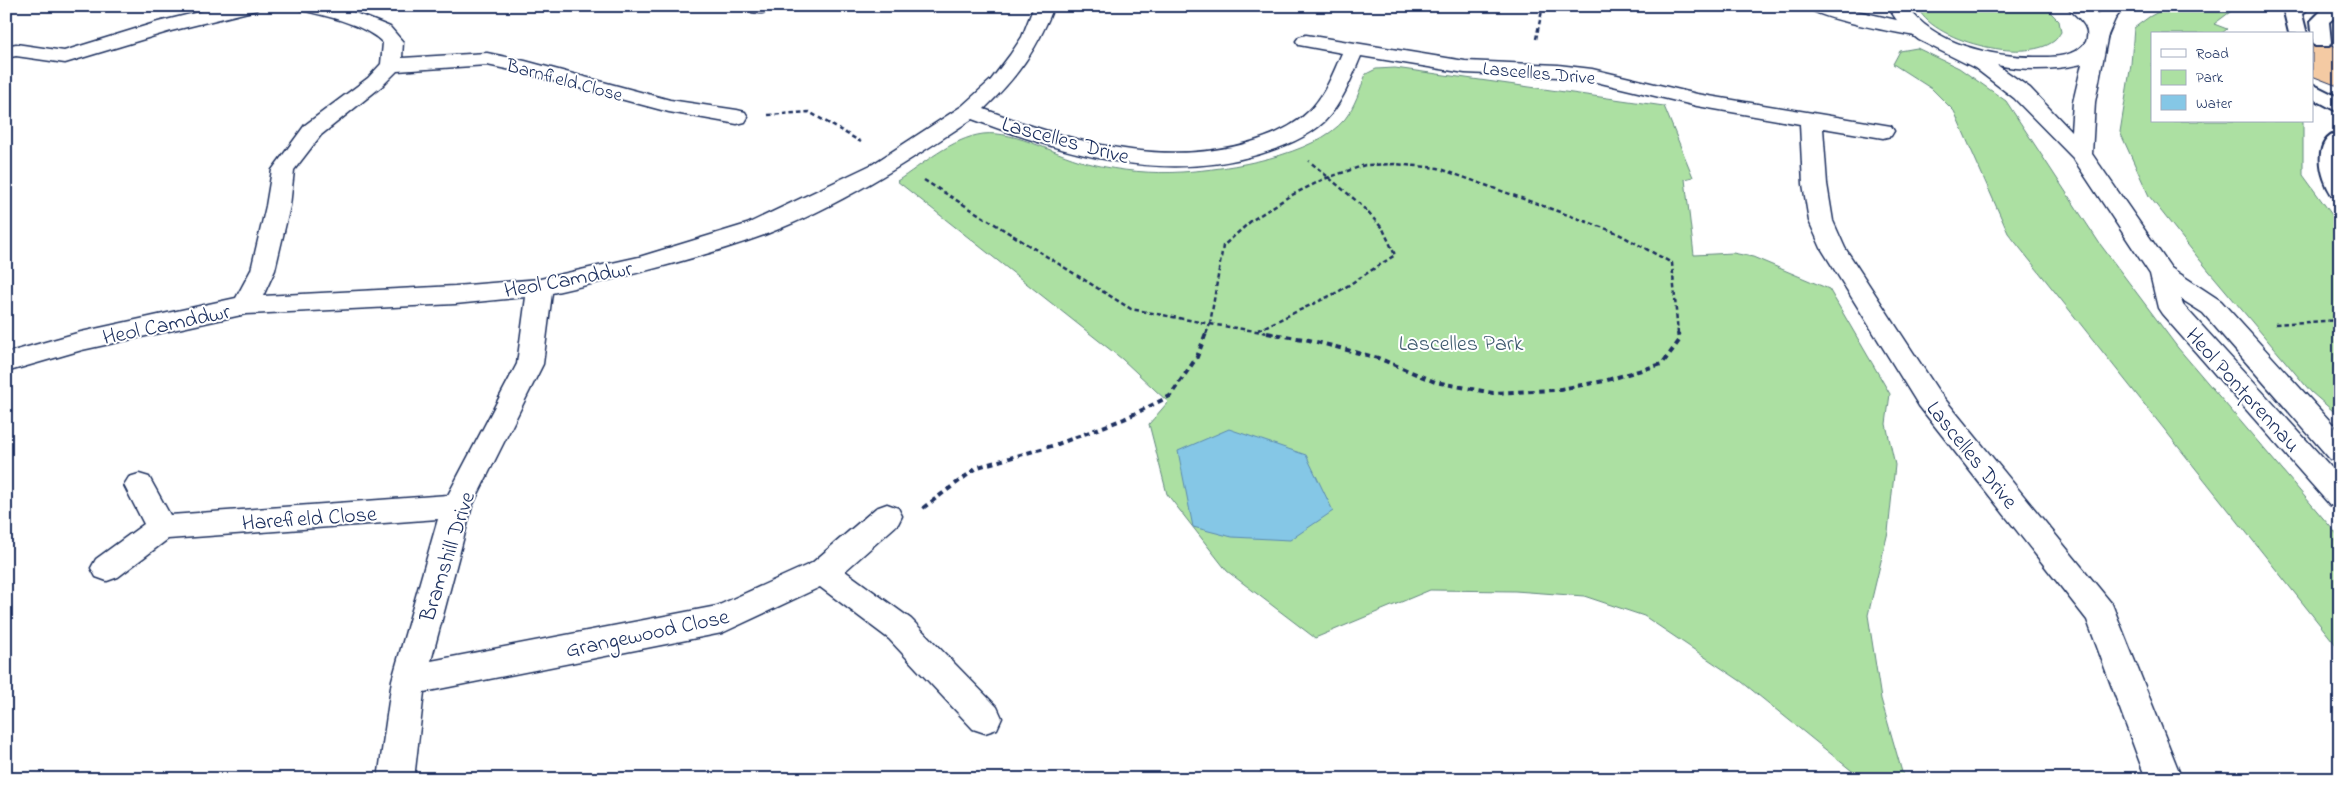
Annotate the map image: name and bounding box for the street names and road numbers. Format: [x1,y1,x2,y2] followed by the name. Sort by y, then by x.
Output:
[502,53,626,110] street label: Barnfield Close
[1481,56,1597,93] street label: Lascelles Drive
[998,110,1133,174] street label: Lascelles Drive
[502,254,635,308] street label: Heol Camddwr
[100,297,234,355] street label: Heol Camddwr
[2177,321,2307,461] street label: Heol Pontprennau
[1917,395,2024,517] street label: Lascelles Drive
[412,488,485,627] street label: Bramshill Drive
[241,499,378,541] street label: Harefield Close
[563,602,733,669] street label: Grangewood Close

